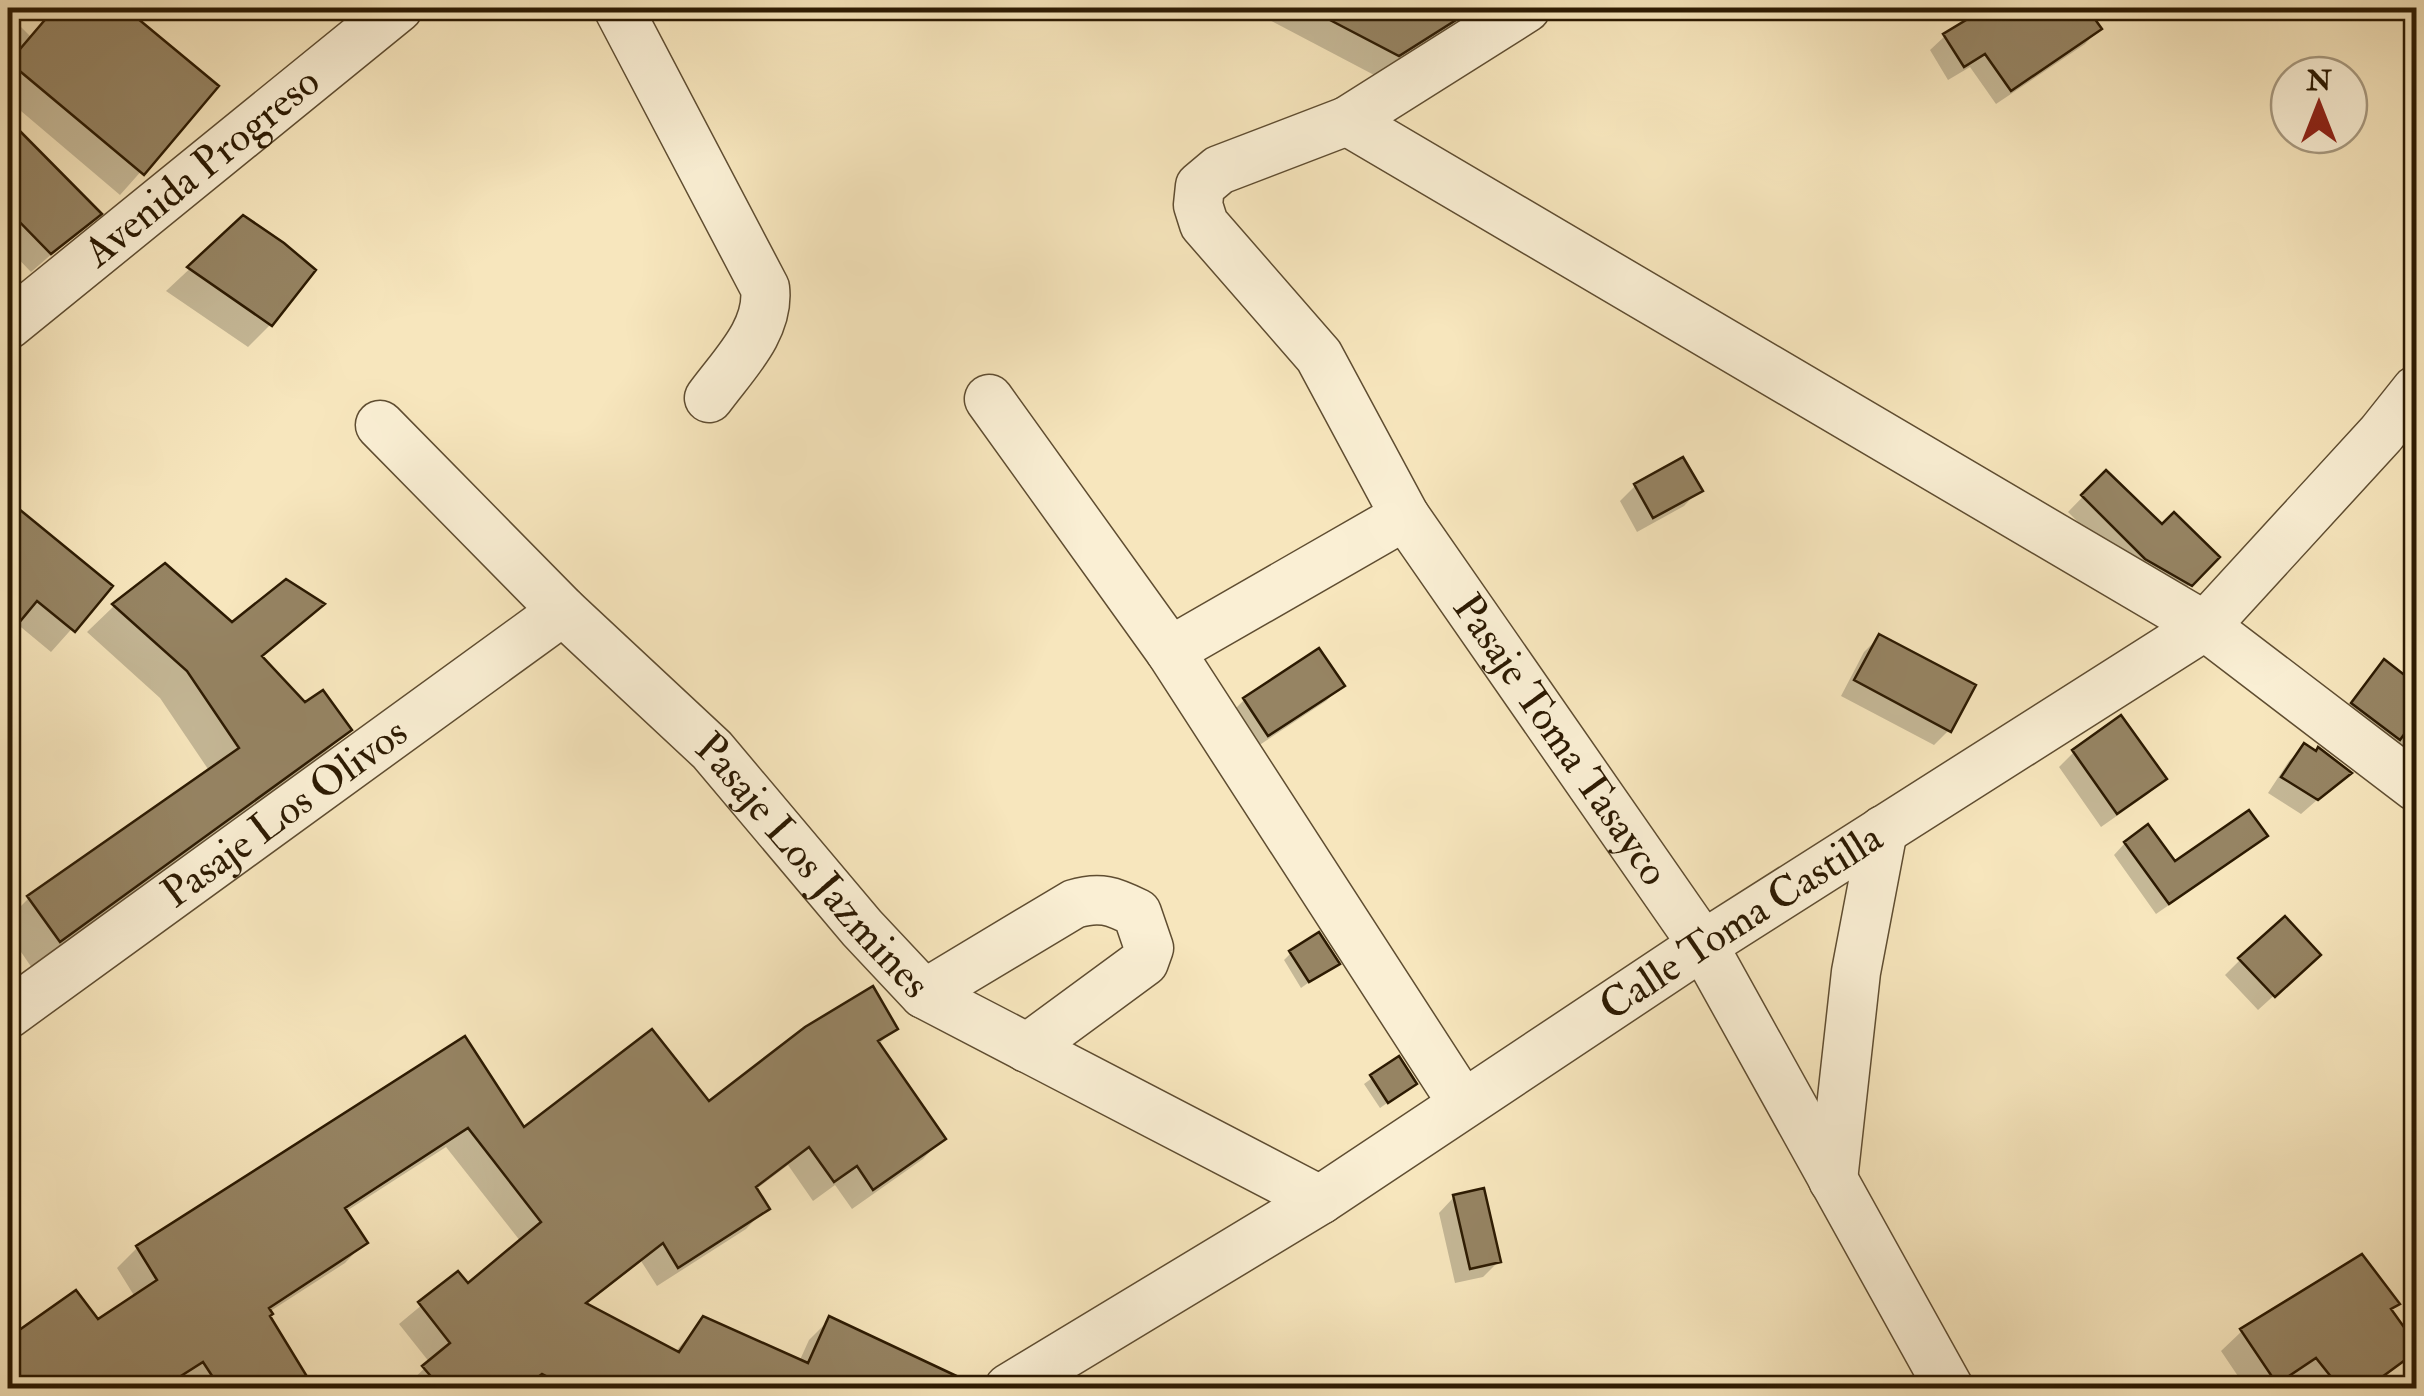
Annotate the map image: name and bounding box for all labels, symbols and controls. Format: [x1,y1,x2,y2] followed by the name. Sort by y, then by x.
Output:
[2269,55,2369,155] north arrow
[73,56,330,279] street label: Avenida Progreso
[2305,64,2332,99] text: N
[1441,584,1680,896] street label: Pasaje Toma Tasayco
[152,707,418,920] street label: Pasaje Los Olivos
[684,722,941,1010] street label: Pasaje Los Jazmines
[1590,811,1893,1032] street label: Calle Toma Castilla

